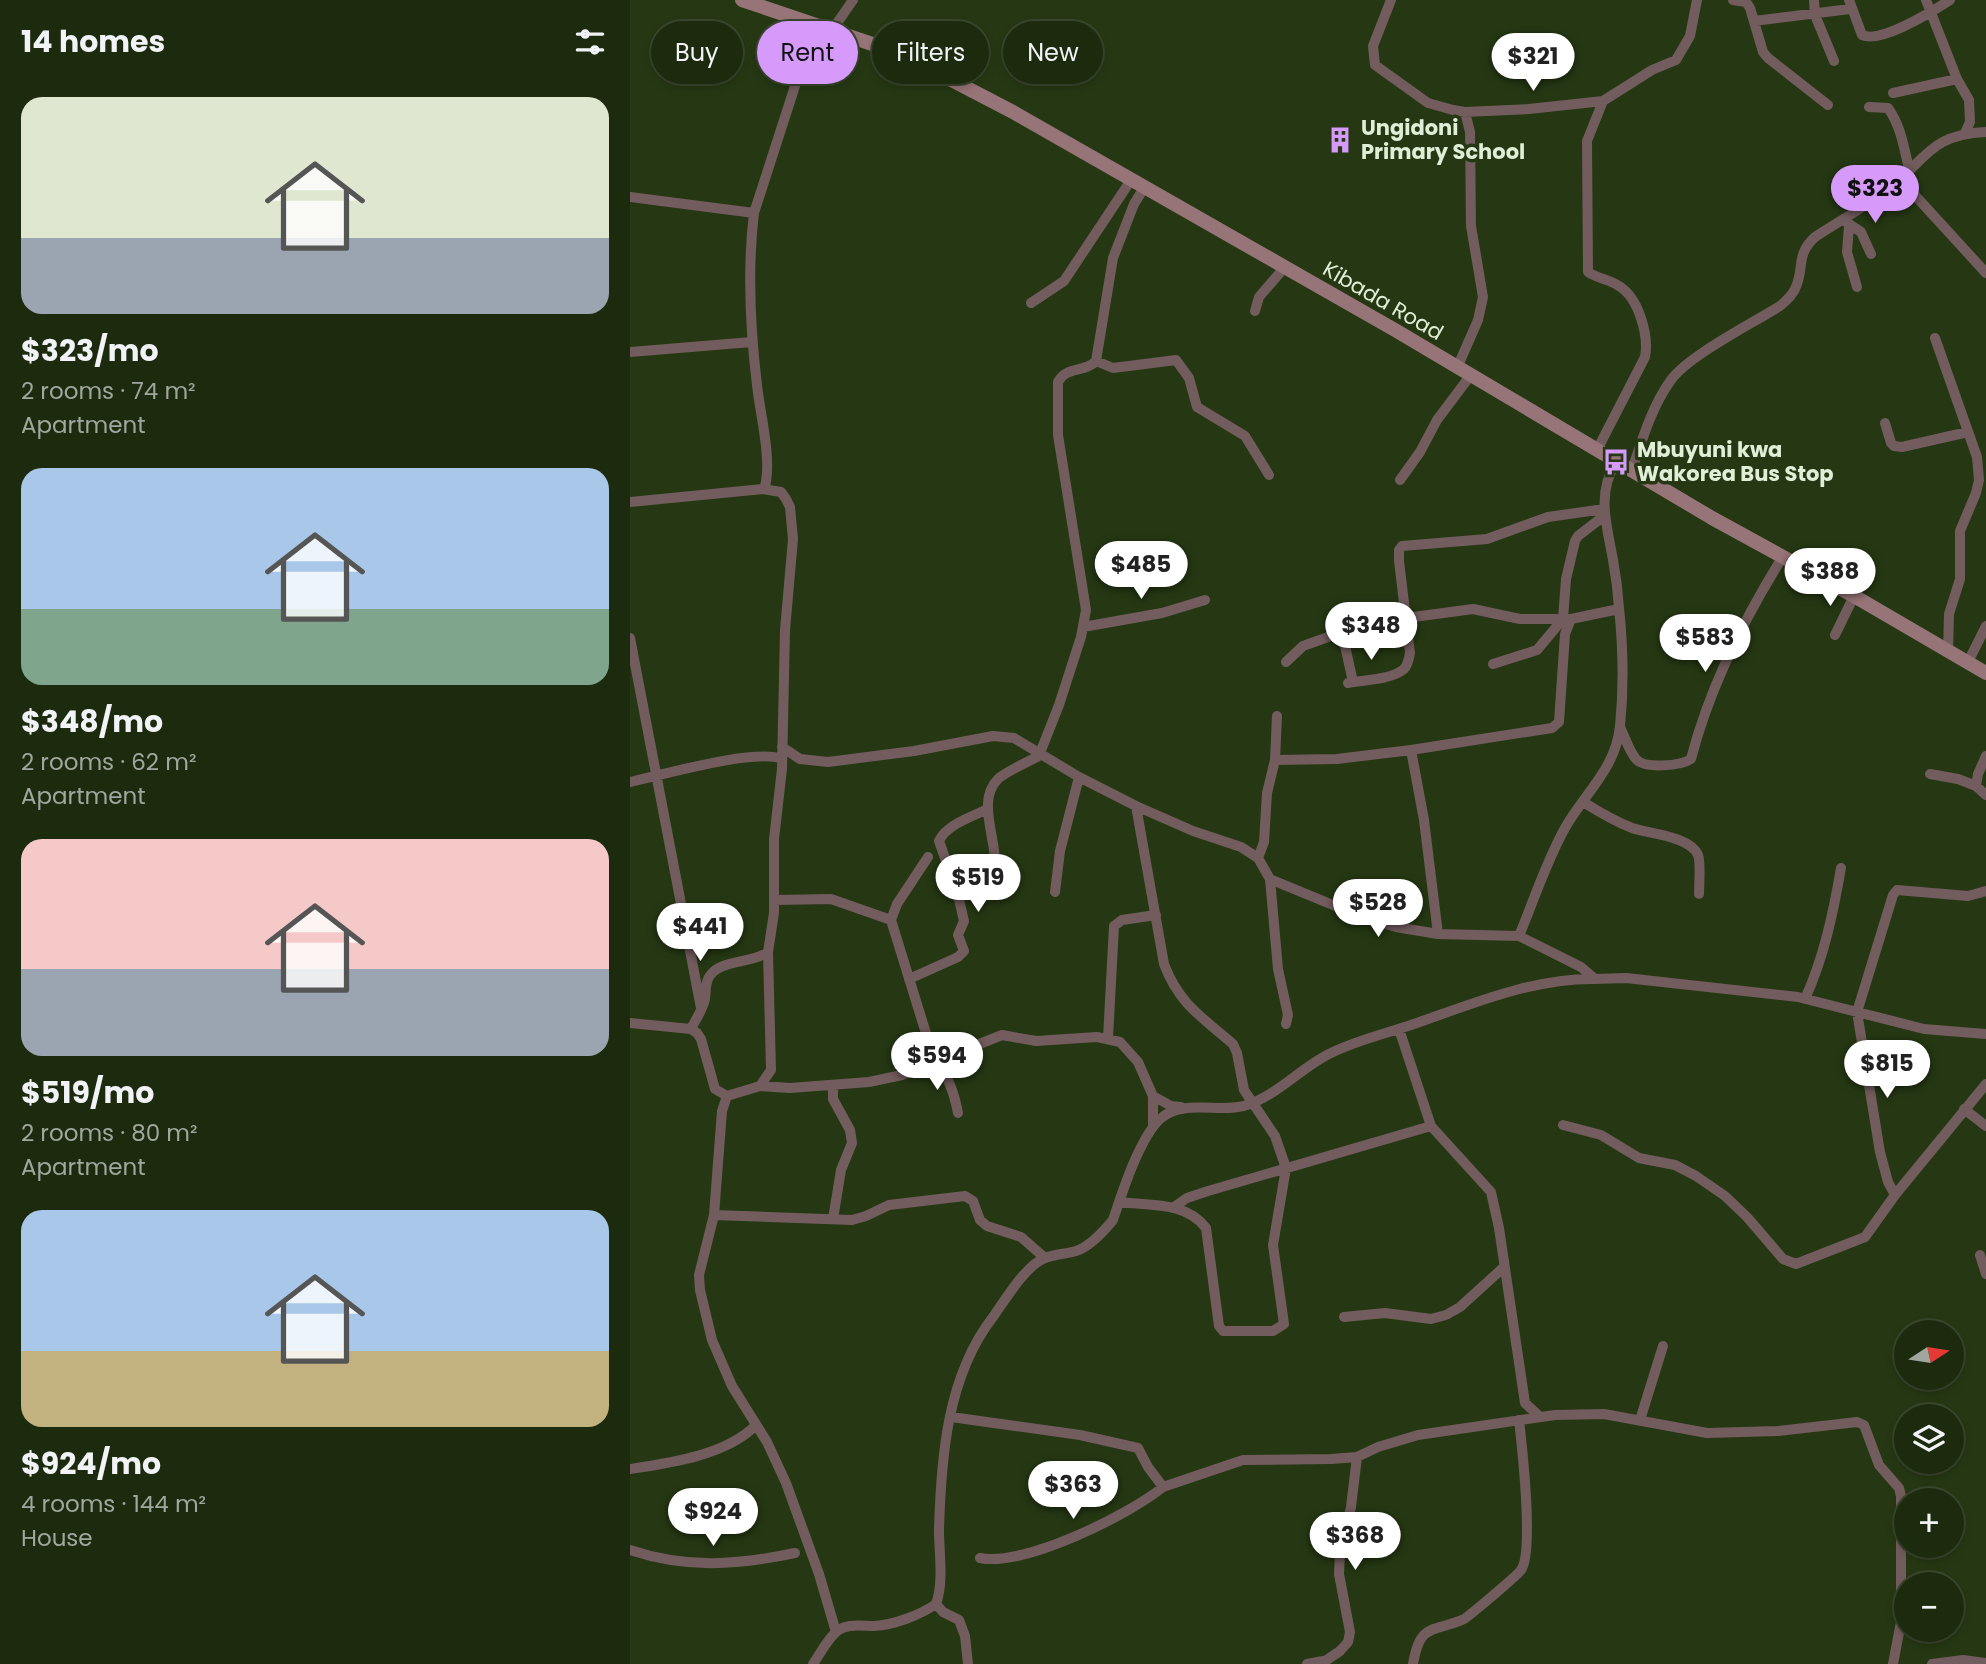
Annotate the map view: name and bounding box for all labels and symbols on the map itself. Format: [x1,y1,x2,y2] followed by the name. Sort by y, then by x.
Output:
[1492,34,1574,93] pin: $321
[1361,113,1525,166] place label: Ungidoni Primary School
[1325,125,1355,155] building icon: Ungidoni Primary School
[1834,166,1916,225] pin: $323
[1318,254,1449,347] street label: Kibada Road
[1637,435,1834,488] place label: Mbuyuni kwa Wakorea Bus Stop
[1601,447,1631,477] bus stop icon: Mbuyuni kwa Wakorea Bus Stop
[1100,542,1182,601] pin: $485
[1789,548,1871,608] pin: $388
[1330,602,1412,662] pin: $348
[1664,614,1746,674] pin: $583
[937,855,1019,914] pin: $519
[1337,880,1419,939] pin: $528
[659,904,741,963] pin: $441
[896,1032,978,1092] pin: $594
[1846,1040,1928,1100] pin: $815
[1894,1320,1964,1390] north arrow
[1032,1462,1114,1521] pin: $363
[672,1488,754,1548] pin: $924
[1314,1512,1396,1572] pin: $368

